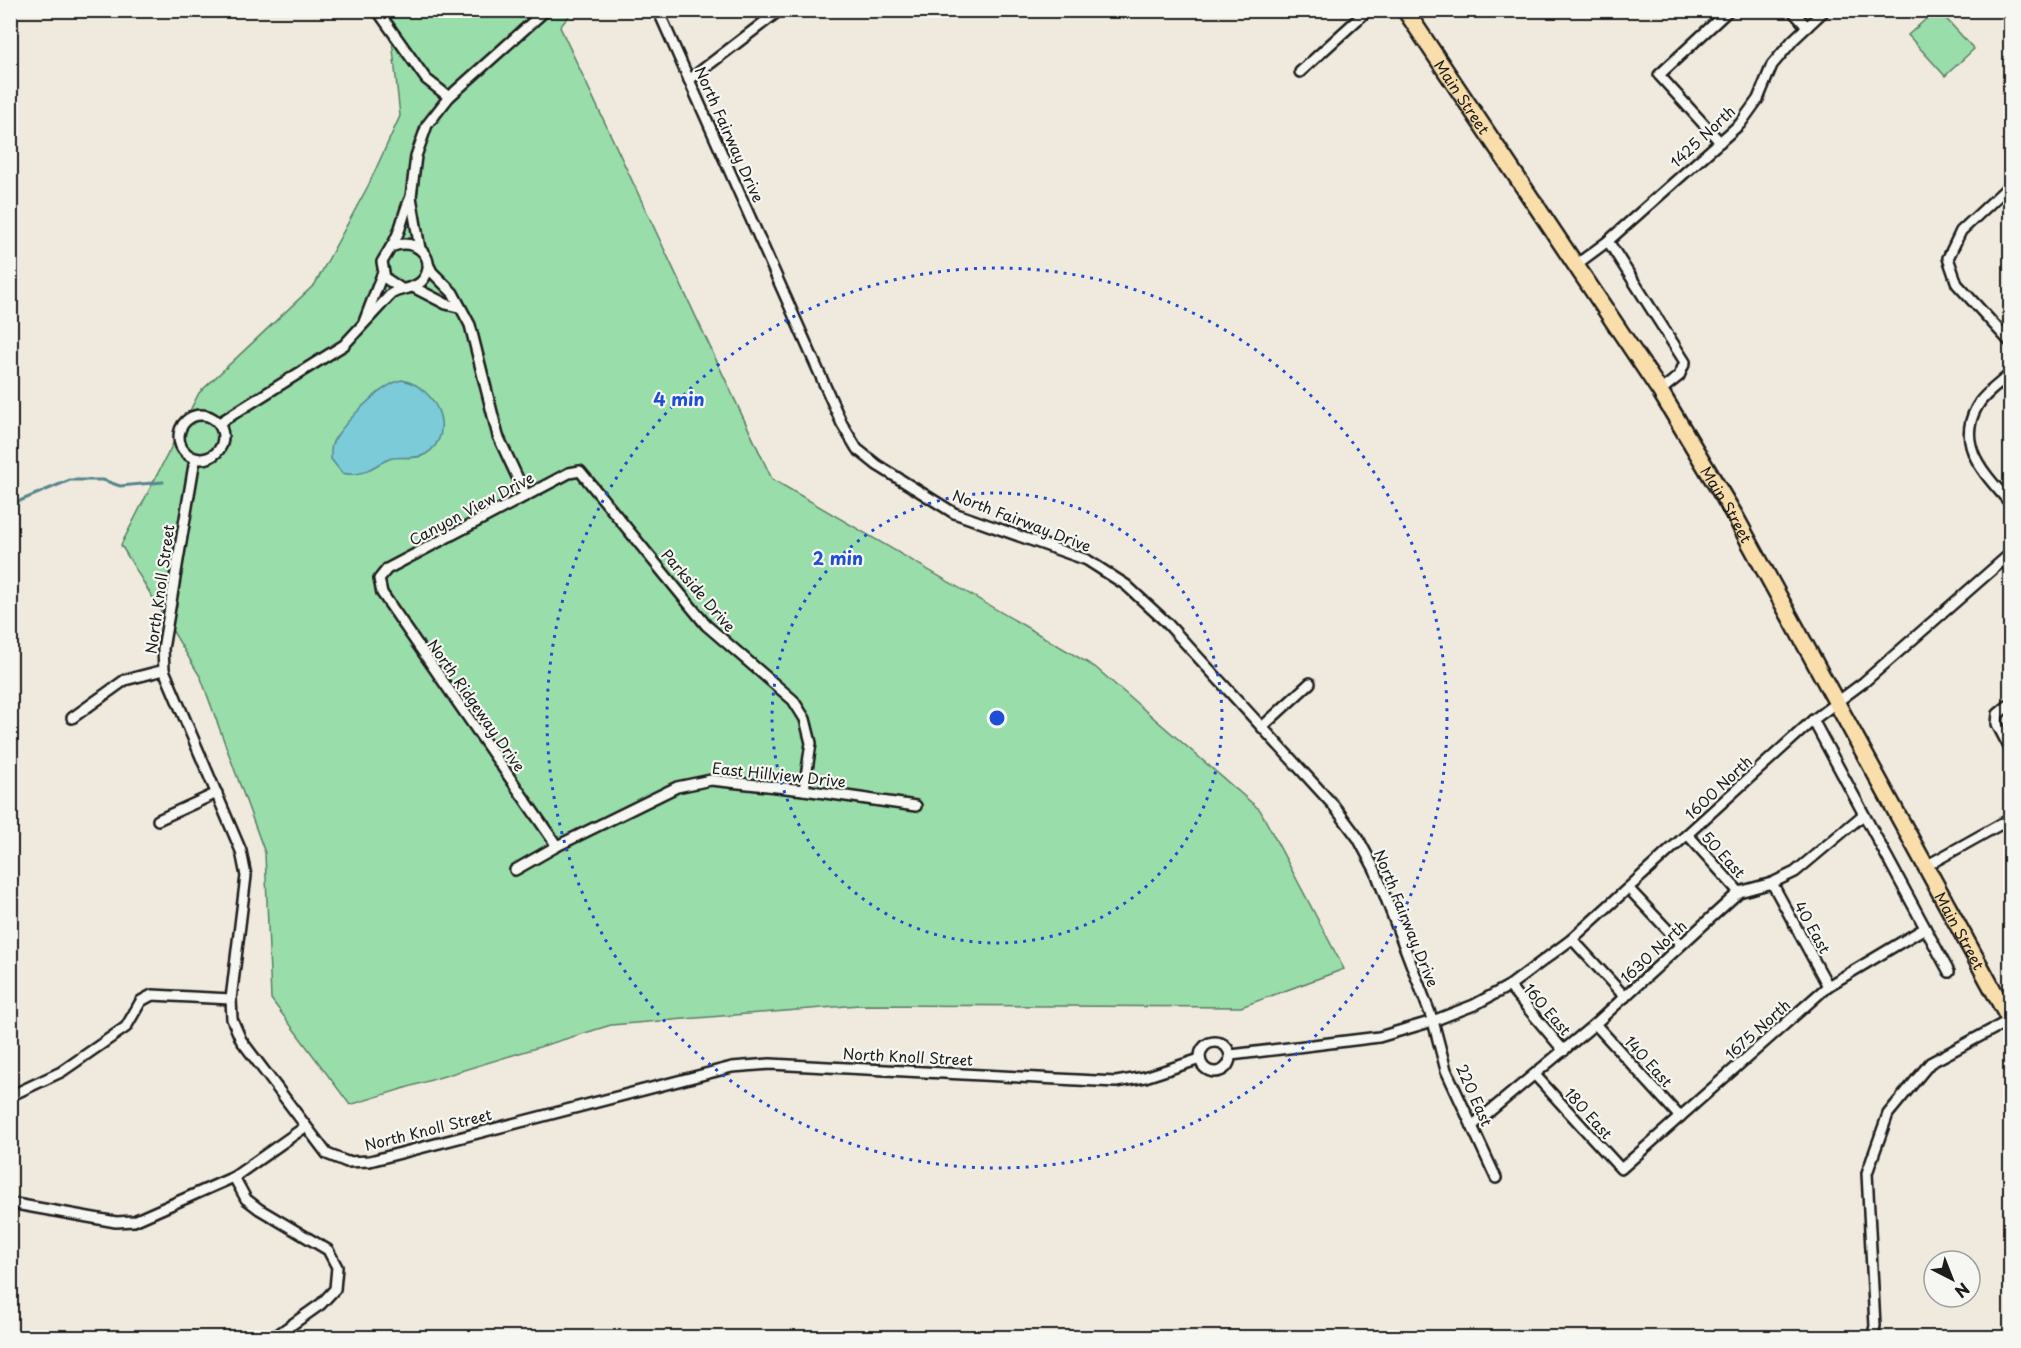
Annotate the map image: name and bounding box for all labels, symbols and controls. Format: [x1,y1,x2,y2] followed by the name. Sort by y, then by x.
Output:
[1429,54,1496,138] street label: Main Street
[690,62,770,206] street label: North Fairway Drive
[1664,100,1740,172] street label: 1425 North
[653,385,705,412] text: 4 min
[1696,461,1759,547] street label: Main Street
[404,465,538,551] street label: Canyon View Drive
[949,483,1095,557] street label: North Fairway Drive
[139,523,179,655] street label: North Knoll Street
[656,543,742,637] street label: Parkside Drive
[813,544,863,571] text: 2 min
[423,634,531,776] street label: North Ridgeway Drive
[987,708,1007,728] centre of rings
[1679,750,1757,824] street label: 1600 North
[711,756,847,792] street label: East Hillview Drive
[1697,825,1751,883] street label: 50 East
[1369,846,1445,990] street label: North Fairway Drive
[1930,887,1991,973] street label: Main Street
[1789,897,1837,957] street label: 40 East
[1615,914,1691,988] street label: 1630 North
[1519,978,1577,1040] street label: 160 East
[1719,993,1795,1065] street label: 1675 North
[1620,1030,1678,1092] street label: 140 East
[842,1041,974,1071] street label: North Knoll Street
[1451,1060,1499,1130] street label: 220 East
[1560,1082,1618,1144] street label: 180 East
[362,1102,494,1156] street label: North Knoll Street
[1922,1249,1982,1309] north arrow
[1950,1278,1975,1304] text: N

